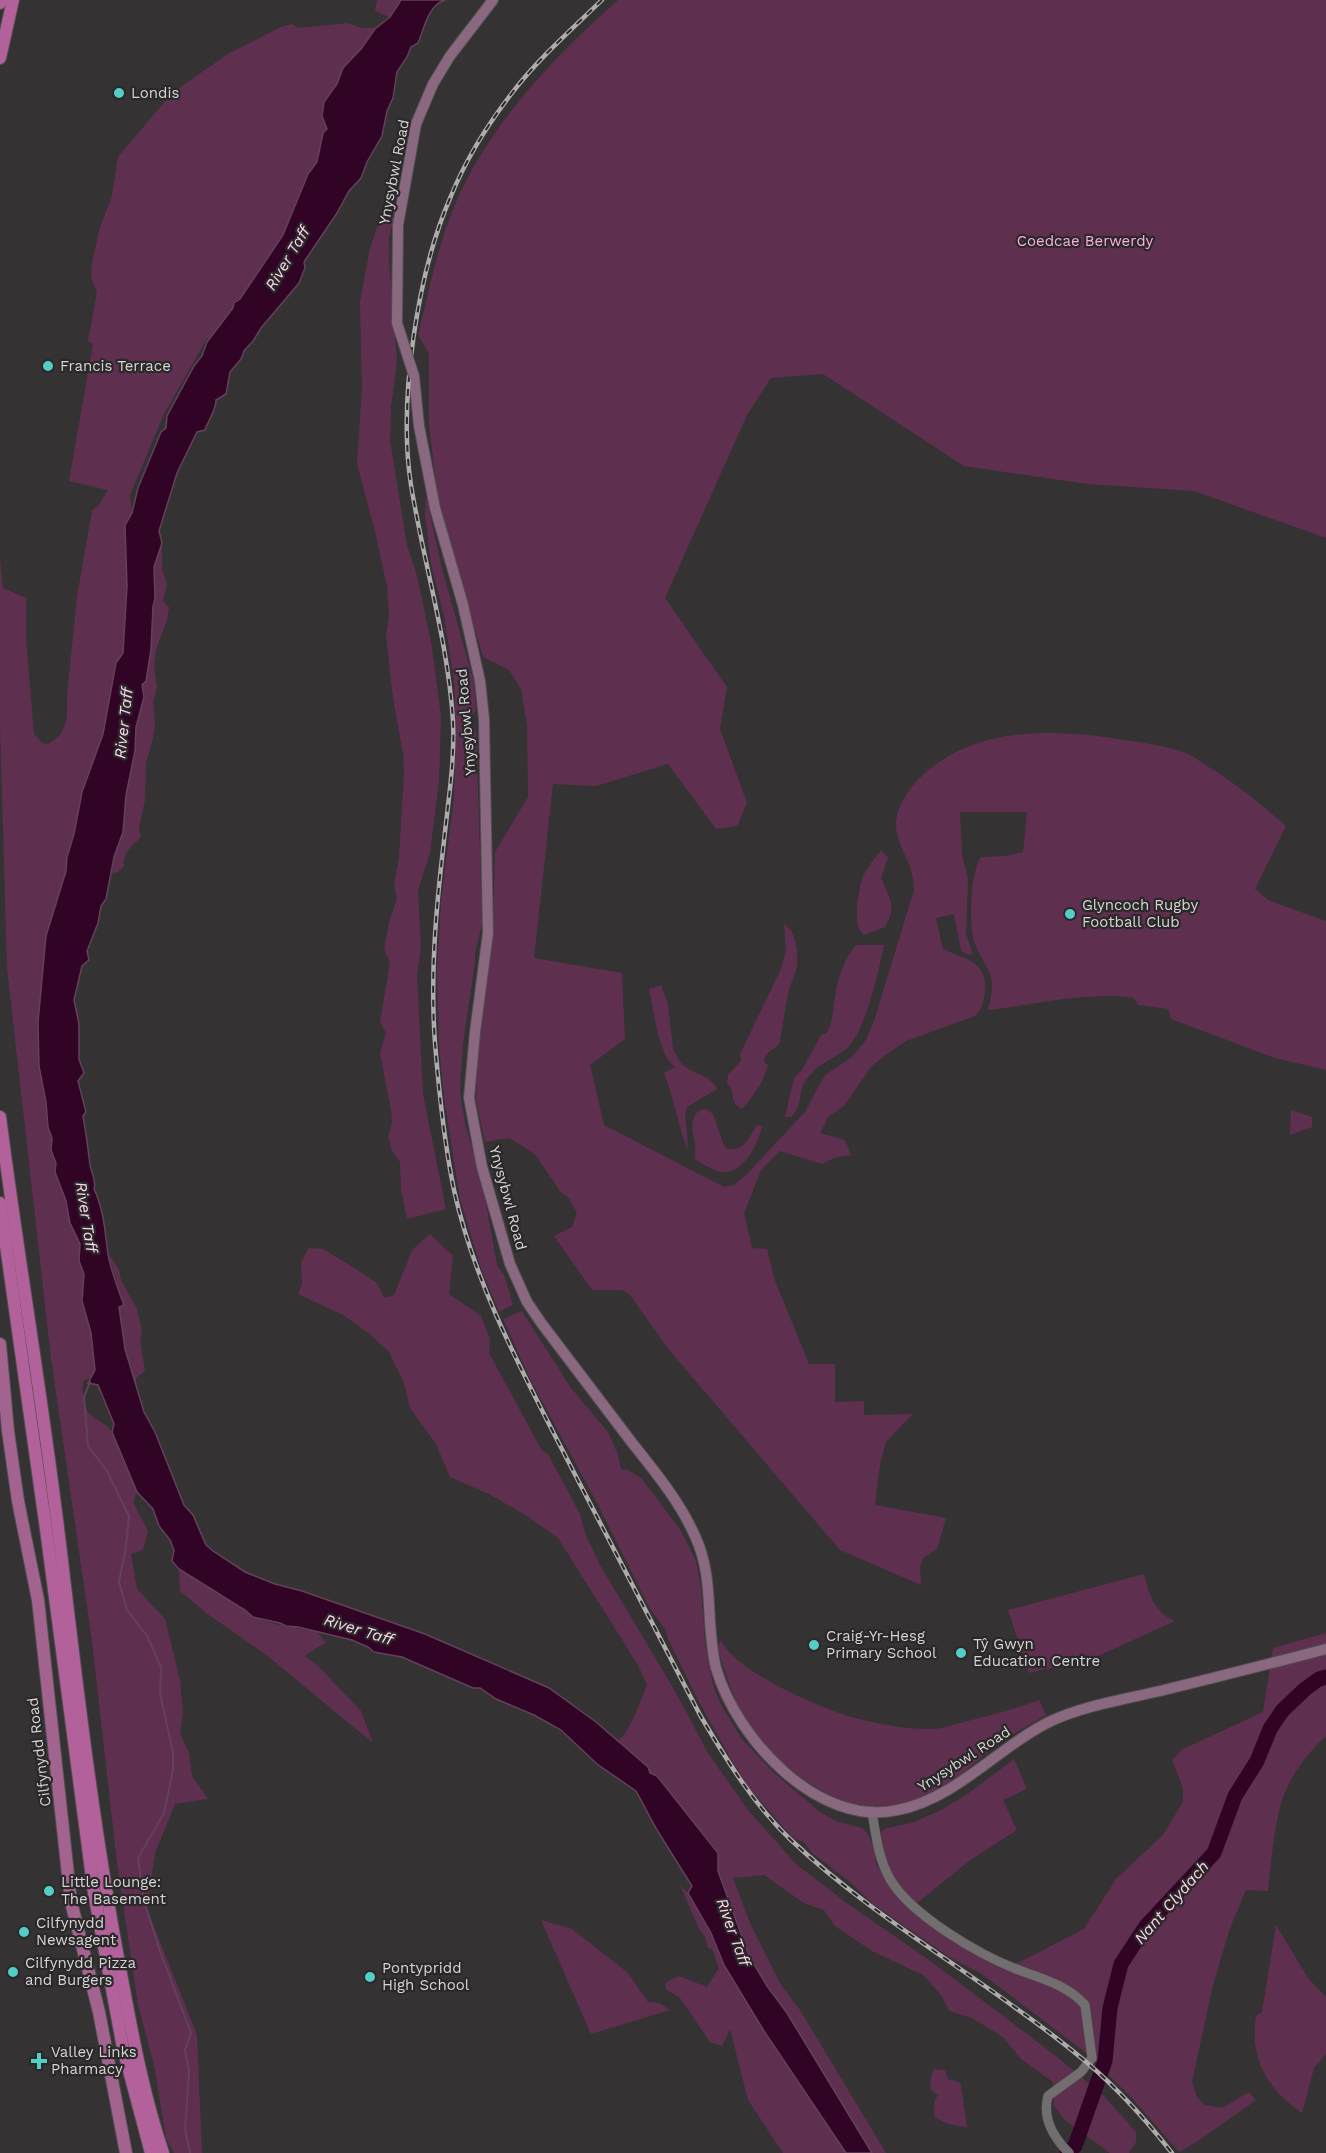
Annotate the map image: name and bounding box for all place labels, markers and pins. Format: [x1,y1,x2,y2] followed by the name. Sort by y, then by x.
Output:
[131,84,179,102] place label: Londis
[112,86,126,100] marker: Londis
[60,357,171,375] place label: Francis Terrace
[41,359,55,373] marker: Francis Terrace
[1082,896,1199,931] place label: Glyncoch Rugby Football Club
[1063,907,1077,921] marker: Glyncoch Rugby Football Club
[826,1627,937,1662] place label: Craig-Yr-Hesg Primary School
[973,1635,1100,1670] place label: Tŷ Gwyn Education Centre
[807,1638,821,1652] marker: Craig-Yr-Hesg Primary School
[954,1646,968,1660] marker: Tŷ Gwyn Education Centre
[61,1873,167,1908] place label: Little Lounge: The Basement
[42,1884,56,1898] marker: Little Lounge: The Basement
[36,1914,117,1949] place label: Cilfynydd Newsagent
[17,1925,31,1939] marker: Cilfynydd Newsagent
[25,1954,136,1989] place label: Cilfynydd Pizza and Burgers
[382,1959,470,1994] place label: Pontypridd High School
[6,1965,20,1979] marker: Cilfynydd Pizza and Burgers
[363,1970,377,1984] marker: Pontypridd High School
[51,2043,137,2078] place label: Valley Links Pharmacy
[32,2054,46,2068] marker: Valley Links Pharmacy

